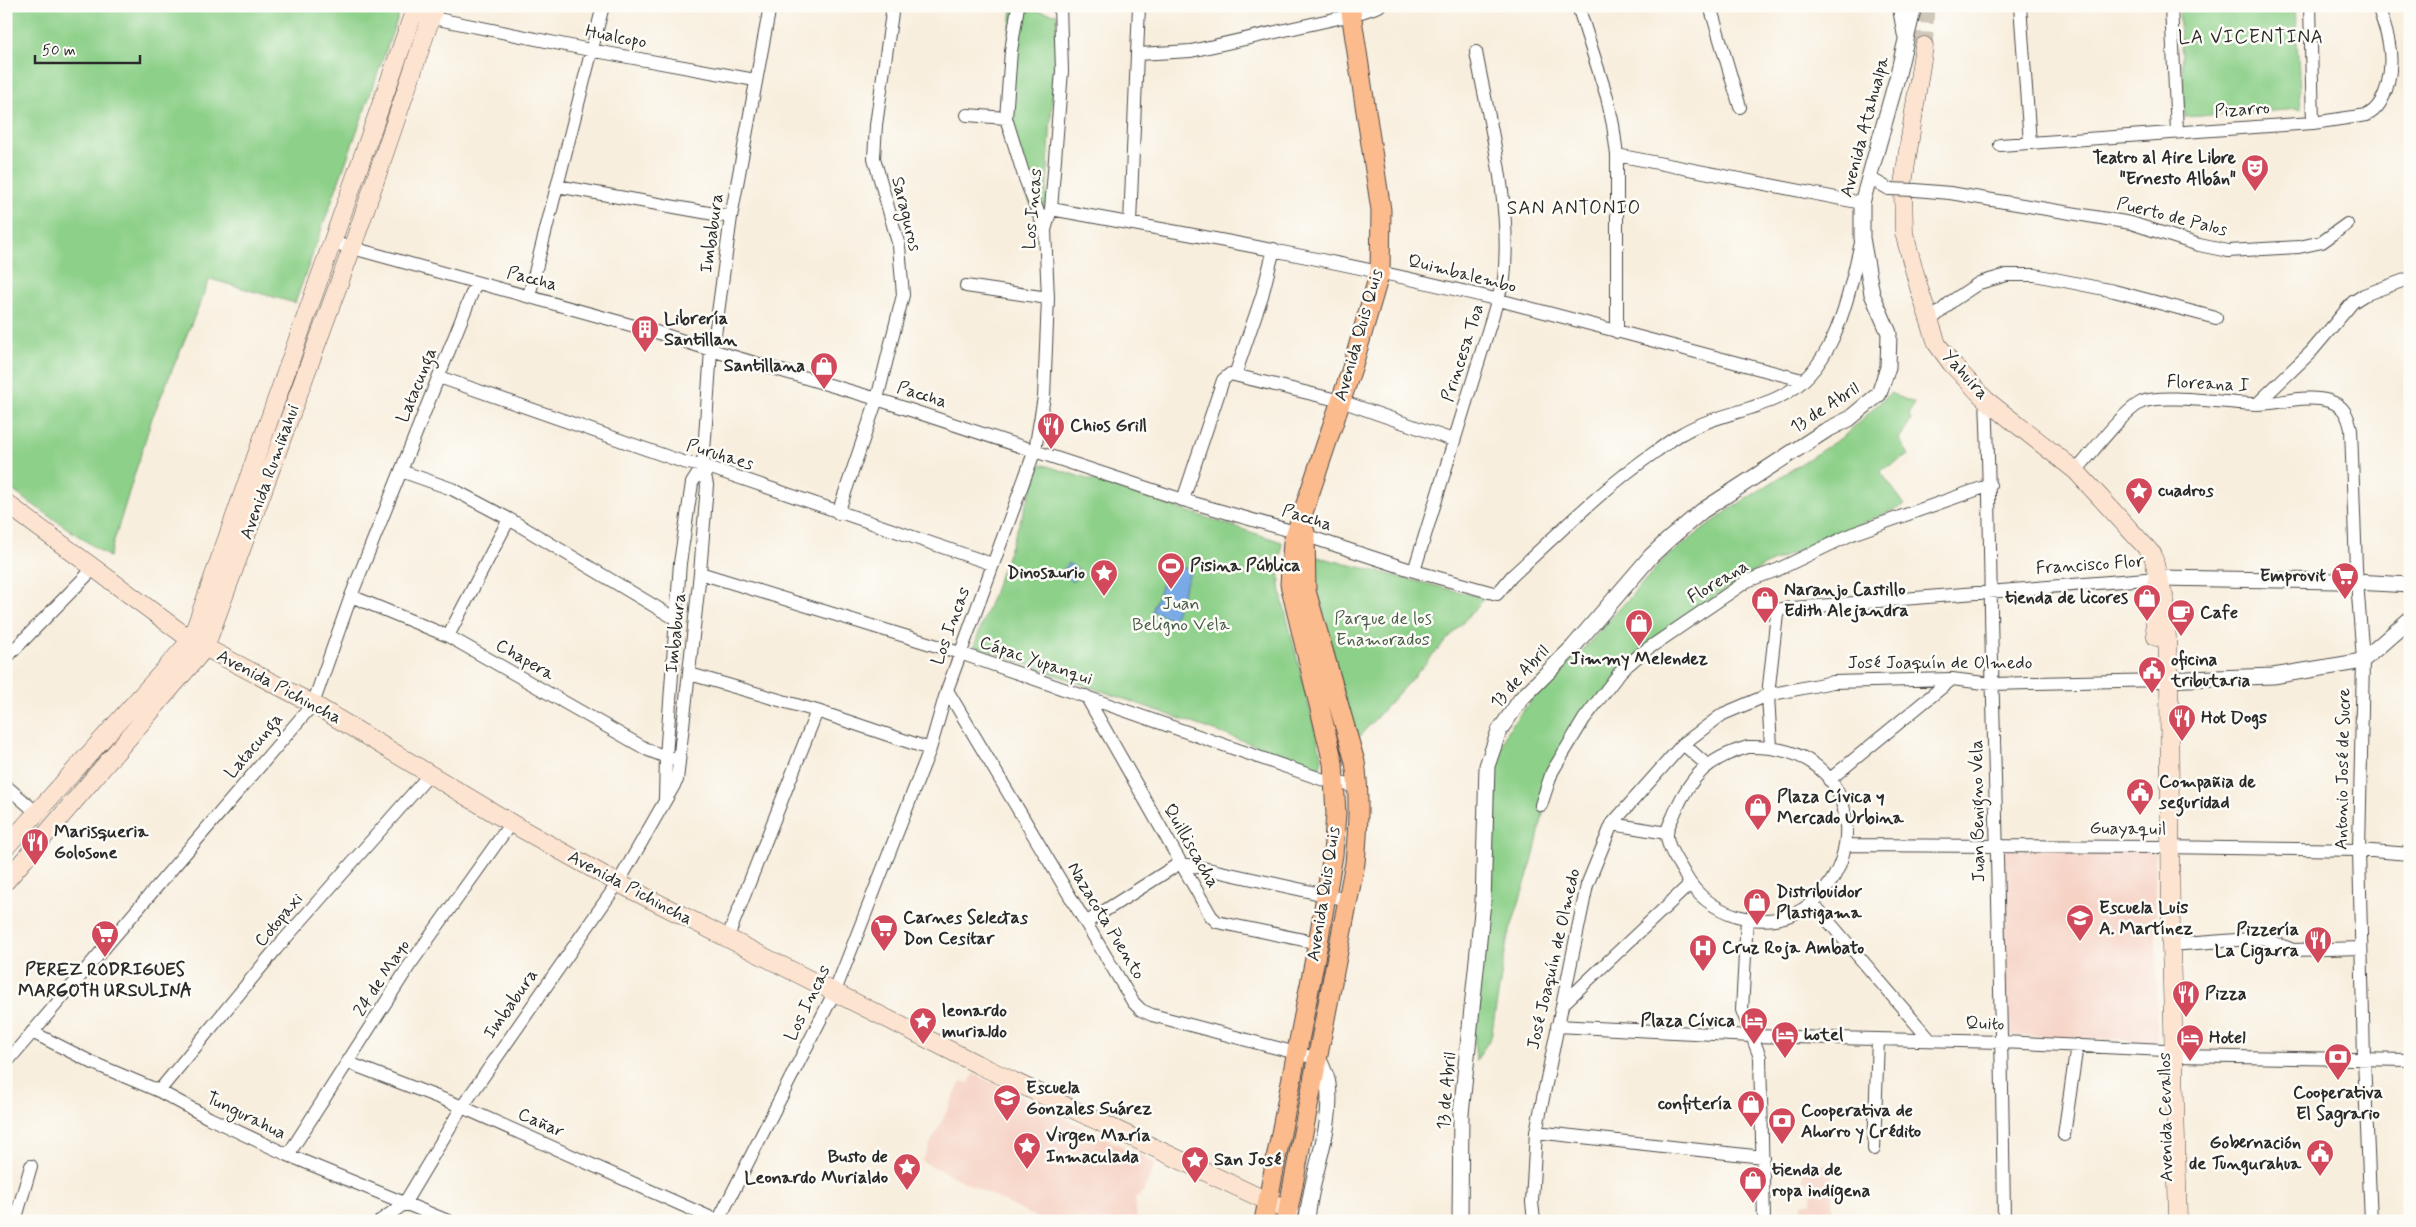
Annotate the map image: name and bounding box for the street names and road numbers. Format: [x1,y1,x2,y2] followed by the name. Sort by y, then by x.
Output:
[583,19,649,55] street label: Hualcopo
[1835,54,1895,200] street label: Avenida Atahualpa
[2213,96,2271,124] street label: Pizarro
[1017,167,1049,251] street label: Los Incas
[884,174,927,254] street label: Saraguros
[695,192,729,274] street label: Imbabura
[2114,192,2230,242] street label: Puerto de Palos
[1405,249,1519,299] street label: Quimbalembo
[504,261,560,297] street label: Paccha
[1329,266,1389,404] street label: Avenida Quis Quis
[1436,301,1490,405] street label: Princesa Toa
[391,344,445,427] street label: Latacunga
[1936,345,1994,405] street label: Yahuira
[2166,370,2250,398] street label: Floreana I
[894,376,950,414] street label: Paccha
[1786,377,1864,439] street label: 13 de Abril
[234,401,306,543] street label: Avenida Rumiñahui
[684,433,757,477] street label: Puruhaes
[1279,499,1335,537] street label: Paccha
[2035,549,2145,581] street label: Francisco Flor
[1683,554,1753,610] street label: Floreana
[926,584,976,668] street label: Los Incas
[660,592,692,674] street label: Imbabura
[976,630,1096,692] street label: Cápac Yupanqui
[491,633,559,687] street label: Chapera
[1485,640,1555,714] street label: 13 de Abril
[212,644,346,730] street label: Avenida Pichincha
[1848,651,2032,675] street label: José Joaquín de Olmedo
[2330,688,2356,850] street label: Antonio José de Sucre
[219,708,290,785] street label: Latacunga
[1965,739,1993,883] street label: Juan Benigno Vela
[1157,800,1225,892] street label: Quilliscacha
[2089,816,2167,842] street label: Guayaquil
[1301,825,1347,963] street label: Avenida Quis Quis
[563,845,697,931] street label: Avenida Pichincha
[1061,858,1151,984] street label: Nazacota Puento
[1522,866,1586,1052] street label: José Joaquín de Olmedo
[249,888,309,952] street label: Cotopaxi
[348,935,416,1021] street label: 24 de Mayo
[779,961,837,1045] street label: Los Incas
[478,964,544,1044] street label: Imbabura
[1965,1011,2005,1037] street label: Quito
[1432,1051,1462,1131] street label: 13 de Abril
[2153,1052,2179,1182] street label: Avenida Cevallos
[202,1086,290,1147] street label: Tungurahua
[514,1102,568,1144] street label: Cañar

